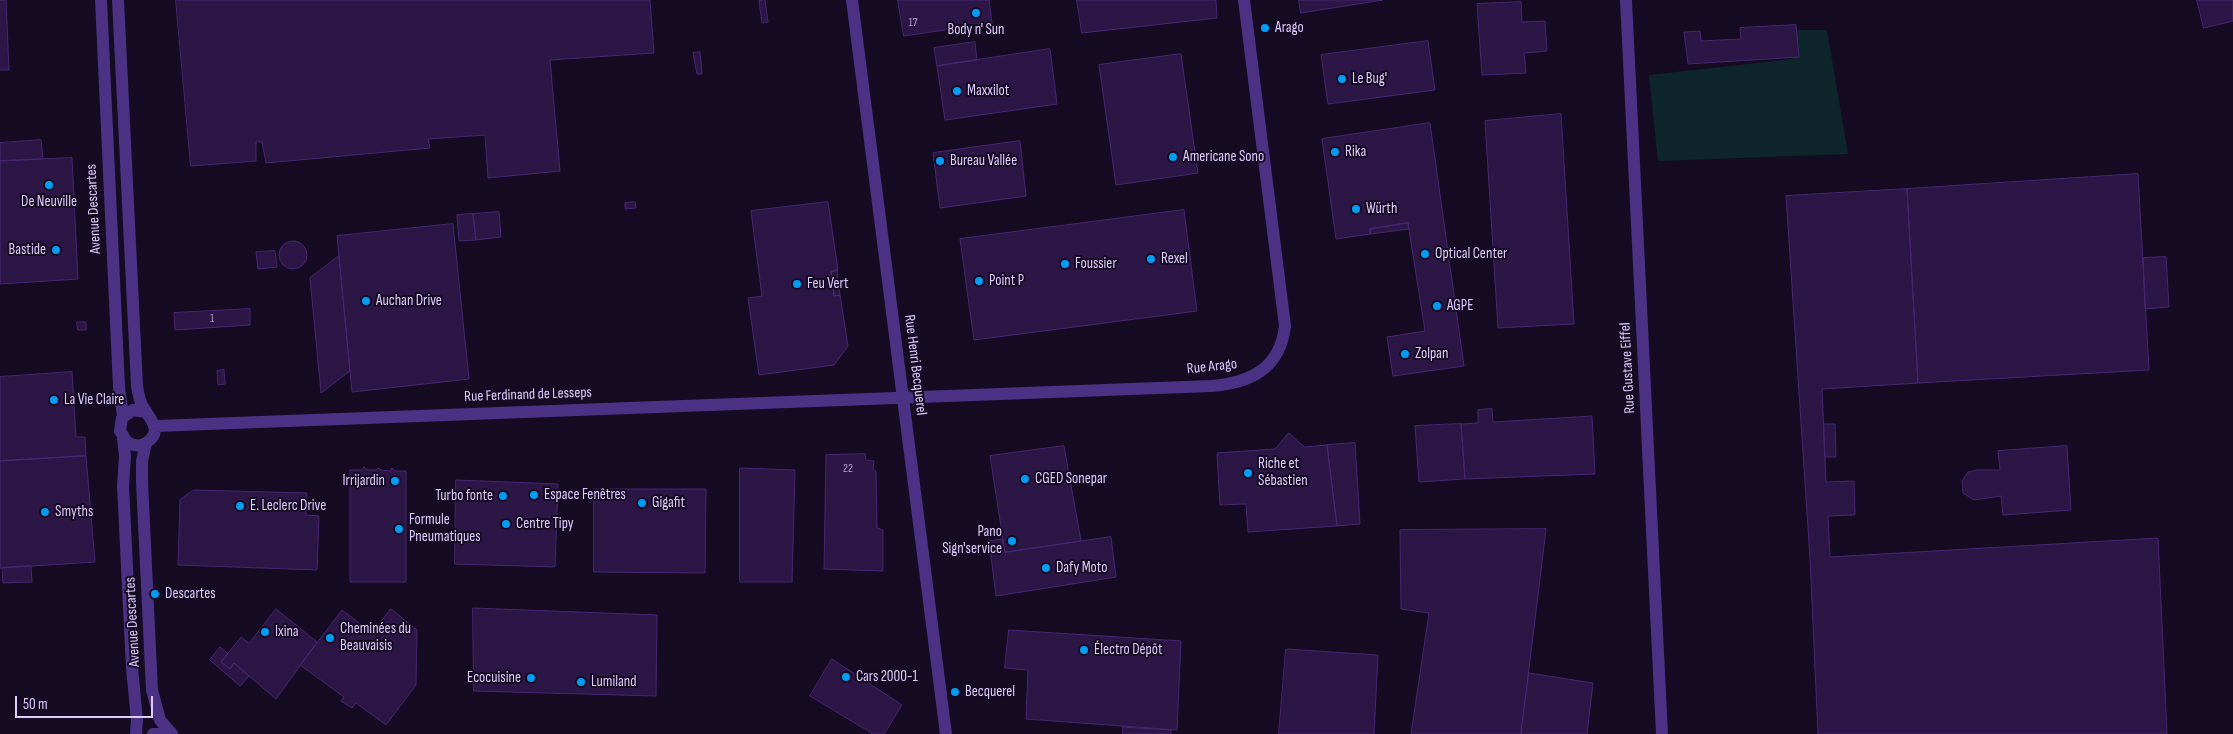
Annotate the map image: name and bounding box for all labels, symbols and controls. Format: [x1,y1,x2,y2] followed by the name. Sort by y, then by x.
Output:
[970,7,982,19] marker: Body n' Sun
[909,16,917,30] house number: 17
[1275,19,1304,37] place label: Arago
[947,21,1005,39] place label: Body n' Sun
[1259,22,1271,34] marker: Arago
[1352,70,1387,88] place label: Le Bug'
[1336,73,1348,85] marker: Le Bug'
[967,82,1009,100] place label: Maxxilot
[951,85,963,97] marker: Maxxilot
[1345,143,1366,161] place label: Rika
[1329,146,1341,158] marker: Rika
[1183,148,1264,166] place label: Americane Sono
[1167,151,1179,163] marker: Americane Sono
[950,152,1017,170] place label: Bureau Vallée
[934,155,946,167] marker: Bureau Vallée
[83,164,105,254] street label: Avenue Descartes
[43,179,55,191] marker: De Neuville
[21,193,77,211] place label: De Neuville
[1366,200,1397,218] place label: Würth
[1350,203,1362,215] marker: Würth
[8,241,46,259] place label: Bastide
[50,244,62,256] marker: Bastide
[1435,245,1507,263] place label: Optical Center
[1419,248,1431,260] marker: Optical Center
[1161,250,1188,268] place label: Rexel
[1145,253,1157,265] marker: Rexel
[1075,255,1117,273] place label: Foussier
[1059,258,1071,270] marker: Foussier
[989,272,1024,290] place label: Point P
[807,275,849,293] place label: Feu Vert
[973,275,985,287] marker: Point P
[791,278,803,290] marker: Feu Vert
[376,292,442,310] place label: Auchan Drive
[360,295,372,307] marker: Auchan Drive
[1447,297,1473,315] place label: AGPE
[1431,300,1443,312] marker: AGPE
[210,312,214,326] house number: 1
[900,314,930,416] street label: Rue Henri Becquerel
[1617,322,1639,414] street label: Rue Gustave Eiffel
[1415,345,1448,363] place label: Zolpan
[1399,348,1411,360] marker: Zolpan
[1186,355,1238,379] street label: Rue Arago
[464,384,592,406] street label: Rue Ferdinand de Lesseps
[64,391,124,409] place label: La Vie Claire
[48,394,60,406] marker: La Vie Claire
[1258,455,1308,490] place label: Riche et Sébastien
[843,462,853,476] house number: 22
[1242,467,1254,479] marker: Riche et Sébastien
[1035,470,1107,488] place label: CGED Sonepar
[343,472,385,490] place label: Irrijardin
[1019,473,1031,485] marker: CGED Sonepar
[389,475,401,487] marker: Irrijardin
[544,486,626,504] place label: Espace Fenêtres
[435,487,493,505] place label: Turbo fonte
[528,489,540,501] marker: Espace Fenêtres
[497,490,509,502] marker: Turbo fonte
[652,494,685,512] place label: Gigafit
[250,497,326,515] place label: E. Leclerc Drive
[636,497,648,509] marker: Gigafit
[234,500,246,512] marker: E. Leclerc Drive
[55,503,93,521] place label: Smyths
[39,506,51,518] marker: Smyths
[409,511,481,546] place label: Formule Pneumatiques
[516,515,574,533] place label: Centre Tipy
[500,518,512,530] marker: Centre Tipy
[393,523,405,535] marker: Formule Pneumatiques
[942,523,1002,558] place label: Pano Sign'service
[1006,535,1018,547] marker: Pano Sign'service
[1056,559,1107,577] place label: Dafy Moto
[1040,562,1052,574] marker: Dafy Moto
[122,577,144,667] street label: Avenue Descartes
[165,585,216,603] place label: Descartes
[149,588,161,600] marker: Descartes
[340,620,411,655] place label: Cheminées du Beauvaisis
[275,623,299,641] place label: Ixina
[259,626,271,638] marker: Ixina
[324,632,336,644] marker: Cheminées du Beauvaisis
[1094,641,1163,659] place label: Électro Dépôt
[1078,644,1090,656] marker: Électro Dépôt
[856,668,918,686] place label: Cars 2000-1
[467,669,521,687] place label: Ecocuisine
[840,671,852,683] marker: Cars 2000-1
[525,672,537,684] marker: Ecocuisine
[591,673,636,691] place label: Lumiland
[575,676,587,688] marker: Lumiland
[965,683,1015,701] place label: Becquerel
[18,686,155,718] scale bar
[949,686,961,698] marker: Becquerel
[23,695,48,714] text: 50 m

